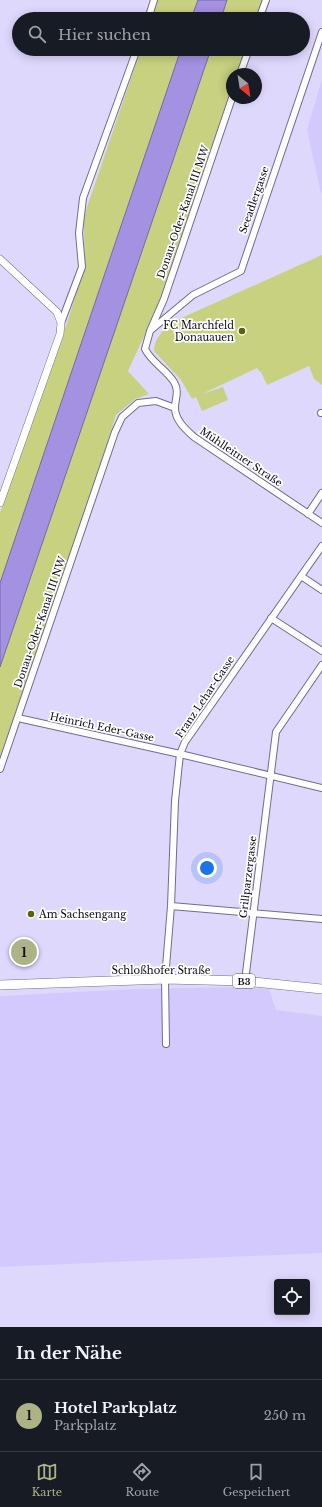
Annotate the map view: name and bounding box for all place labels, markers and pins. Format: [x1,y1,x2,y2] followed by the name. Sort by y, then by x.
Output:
[163,319,234,344] place label: FC Marchfeld Donauauen
[237,326,247,336] marker: FC Marchfeld Donauauen
[38,908,127,921] place label: Am Sachsengang
[26,909,36,919] marker: Am Sachsengang
[11,937,37,967] pin: 1

